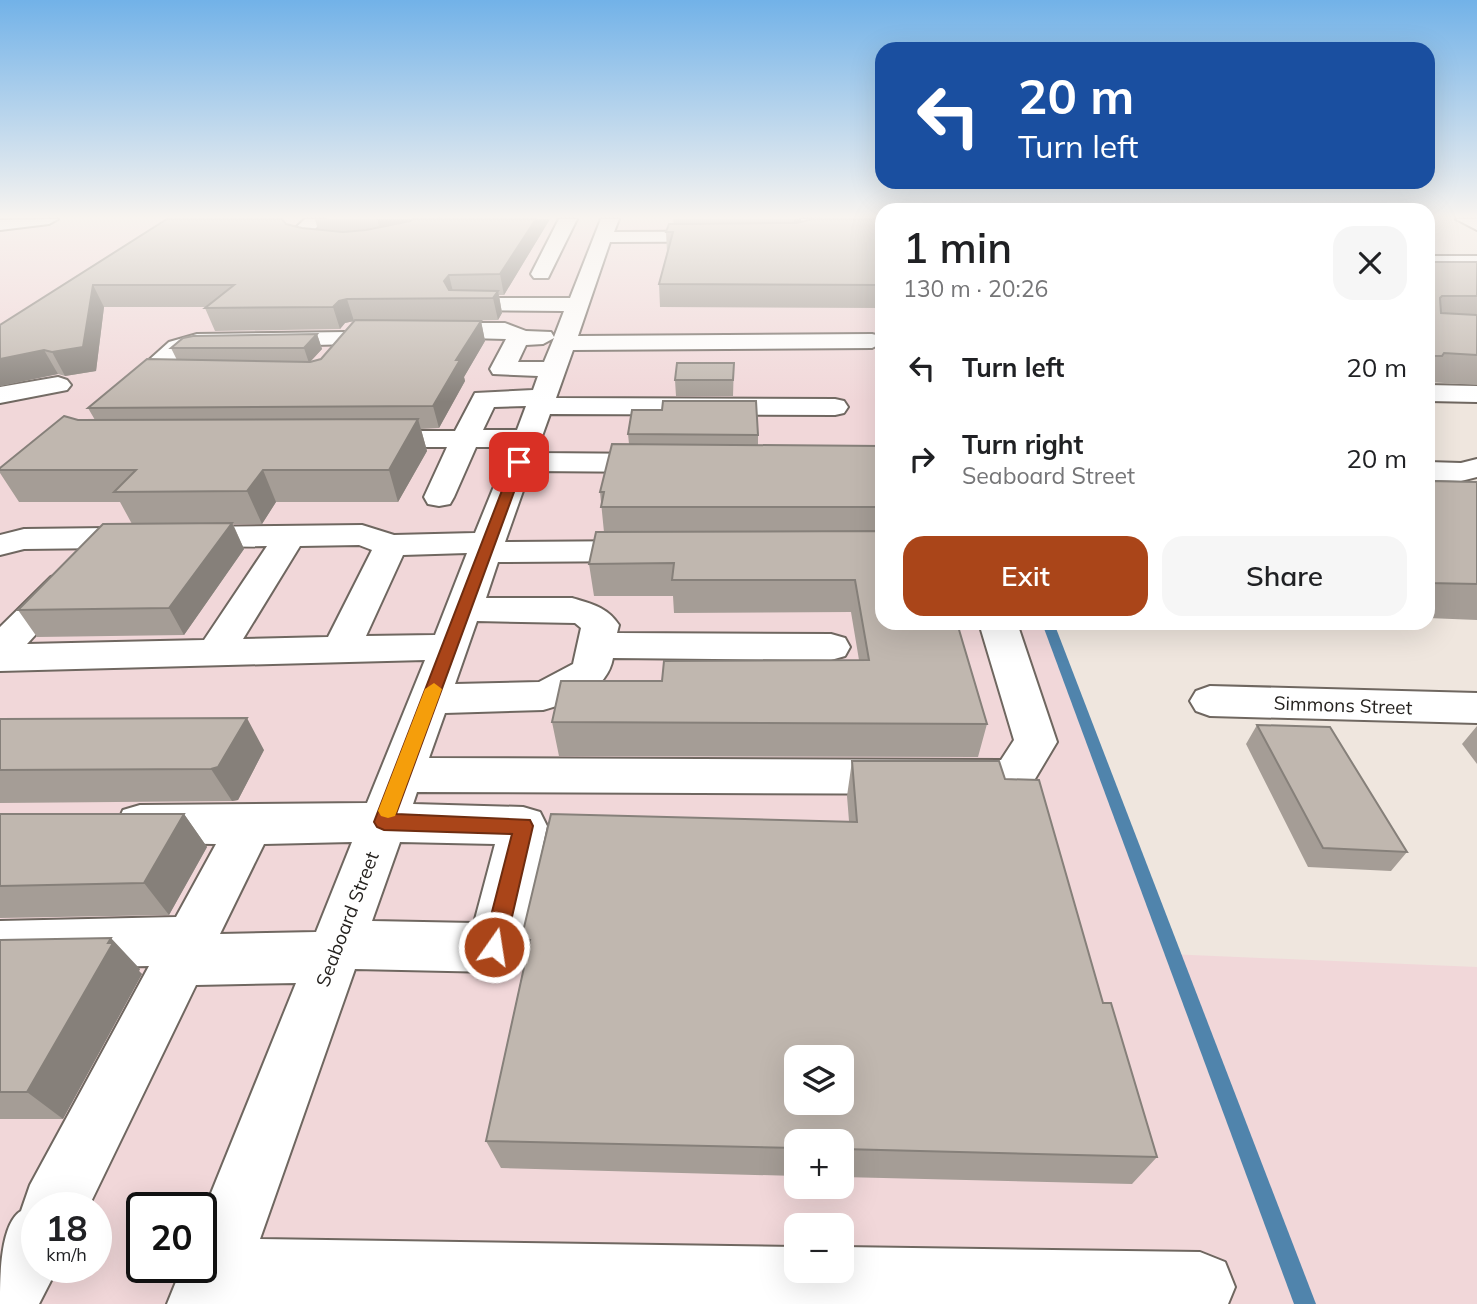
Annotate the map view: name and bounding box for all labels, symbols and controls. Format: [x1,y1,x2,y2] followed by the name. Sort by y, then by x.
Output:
[1018,65,1134,126] text: 20 m
[903,70,994,161] icon: left
[1018,126,1138,166] text: Turn left
[903,221,1012,274] text: 1 min
[1333,226,1407,300] button: close
[903,274,1048,303] text: 130 m · 20:26
[903,349,941,387] icon: left
[962,351,1064,384] text: Turn left
[1346,351,1407,384] text: 20 m
[962,428,1083,461] text: Turn right
[489,432,549,492] pin
[903,440,941,478] icon: right
[1346,442,1407,475] text: 20 m
[500,443,538,481] icon: arrive
[962,461,1135,490] text: Seaboard Street
[903,536,1148,616] button: Exit
[1162,536,1407,616] button: Share
[1273,691,1413,719] street label: Simmons Street
[310,848,384,990] street label: Seaboard Street
[457,910,531,984] position arrow
[784,1045,854,1283] map controls
[784,1045,854,1115] button: layers
[784,1129,854,1199] button: +
[126,1192,217,1283] speed limit sign: 20
[45,1206,88,1250] text: 18
[784,1213,854,1283] button: −
[46,1243,87,1266] text: km/h

